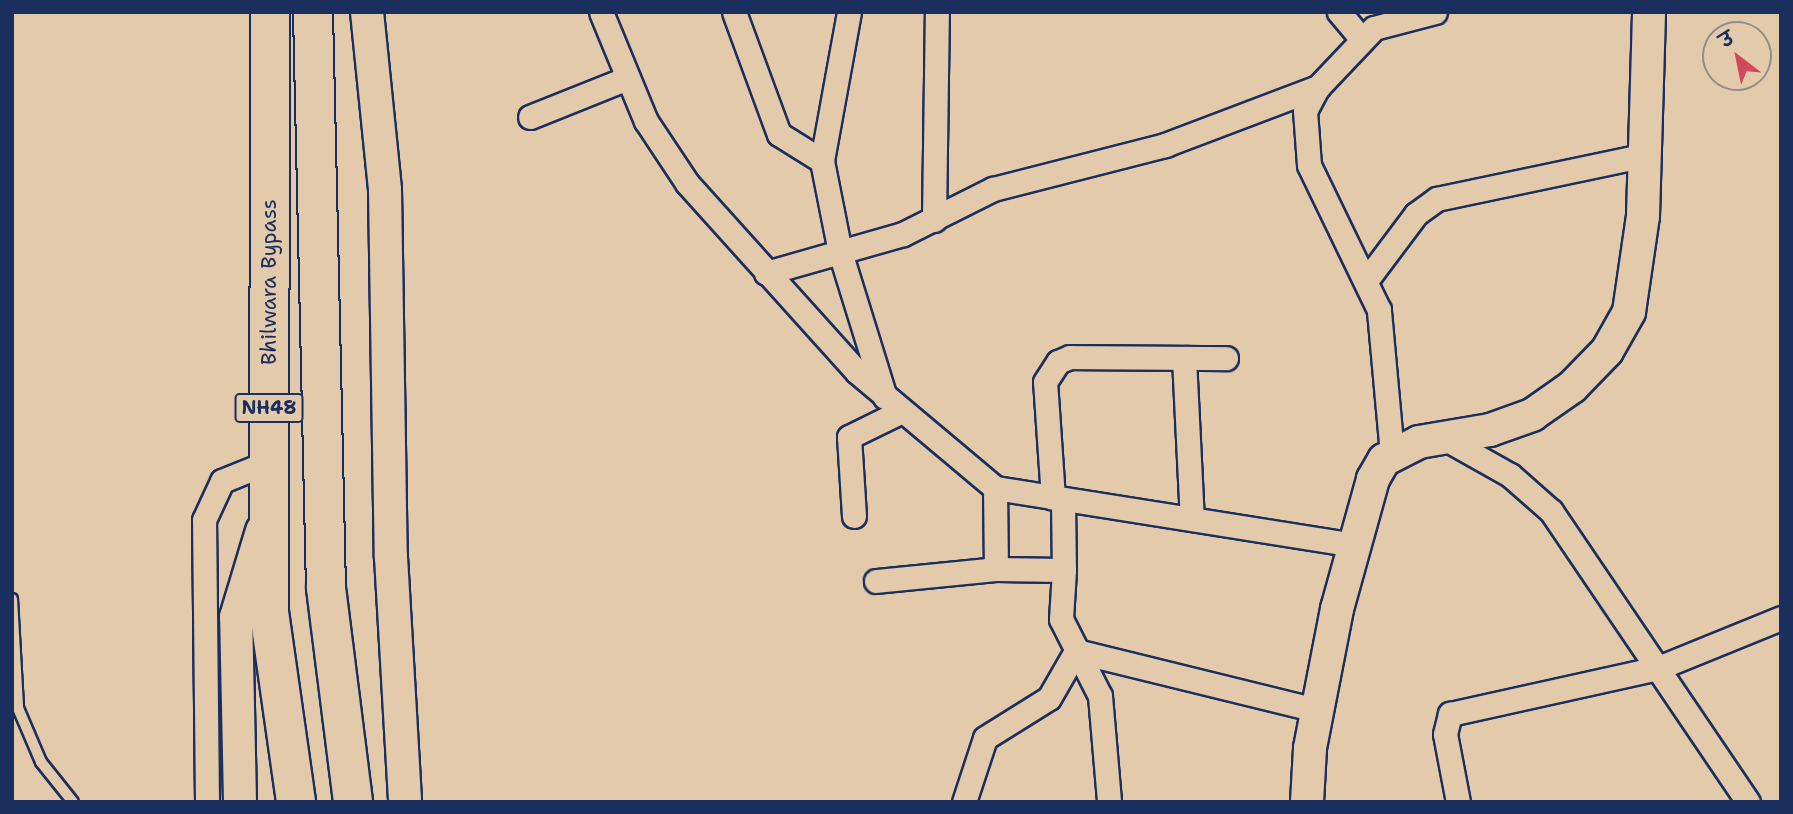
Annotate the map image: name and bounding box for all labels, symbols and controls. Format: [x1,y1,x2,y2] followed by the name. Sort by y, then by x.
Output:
[1702,21,1772,91] north arrow
[1715,26,1739,53] text: उ
[256,199,282,365] street label: Bhilwara Bypass
[234,392,304,424] road number: NH48

